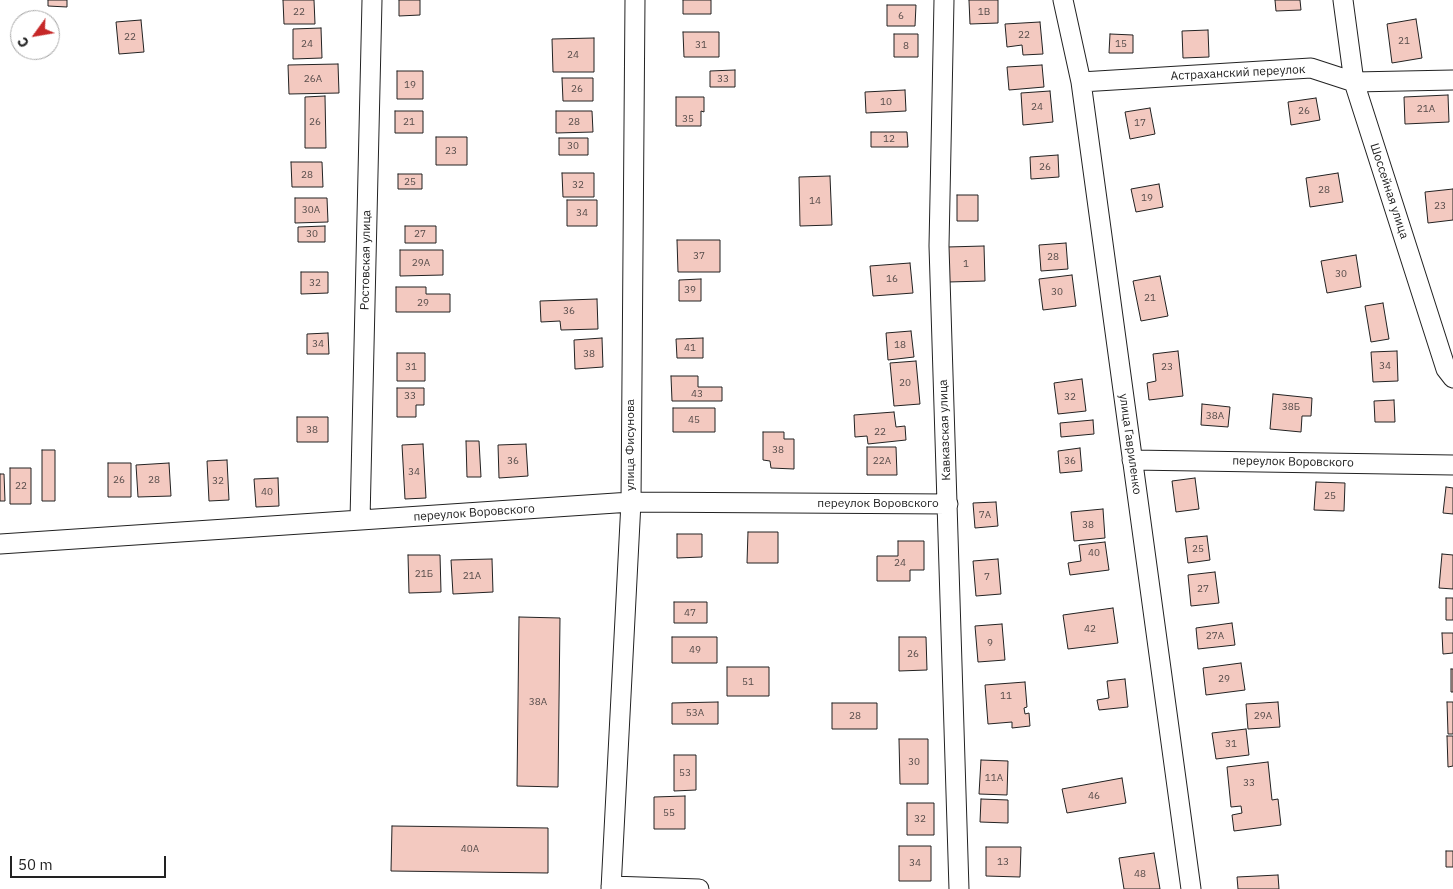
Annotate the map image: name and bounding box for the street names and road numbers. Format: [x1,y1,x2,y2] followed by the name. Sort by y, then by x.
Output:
[1170,62,1306,84] street label: Астраханский переулок
[1367,141,1411,241] street label: Шоссейная улица
[358,210,374,310] street label: Ростовская улица
[936,379,954,481] street label: Кавказская улица
[1116,393,1144,495] street label: улица Гавриленко
[624,399,638,491] street label: улица Фисунова
[1232,454,1354,470] street label: переулок Воровского
[817,497,939,511] street label: переулок Воровского
[413,502,535,524] street label: переулок Воровского

